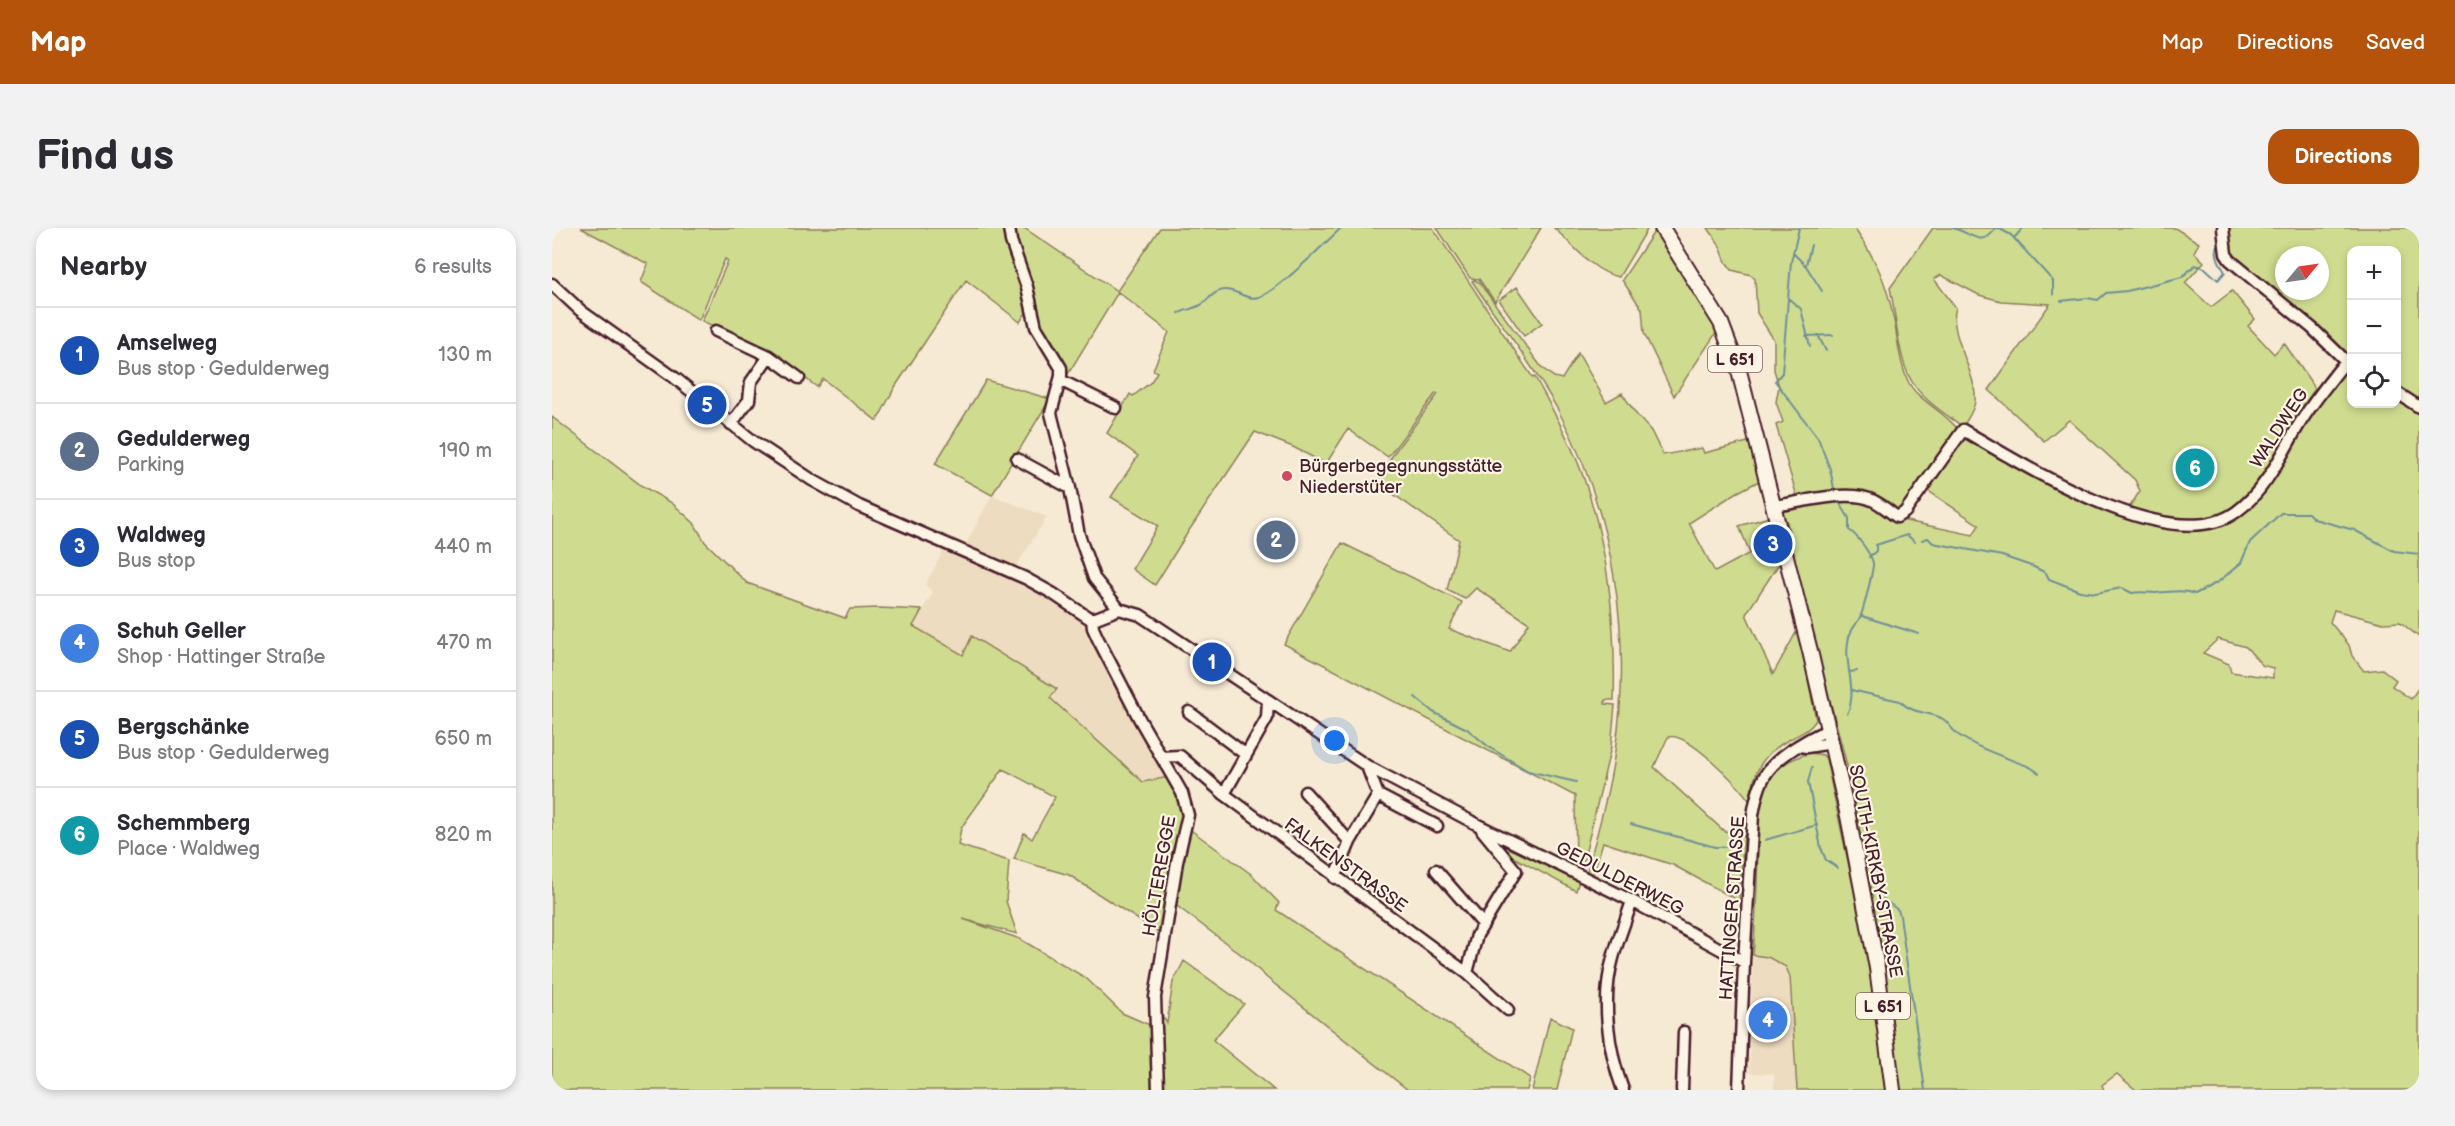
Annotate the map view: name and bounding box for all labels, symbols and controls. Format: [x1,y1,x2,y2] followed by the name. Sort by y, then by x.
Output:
[30,26,86,59] text: Map
[2161,30,2204,55] text: Map
[2237,30,2333,55] text: Directions
[2366,30,2425,55] text: Saved
[2268,129,2419,184] button: Directions
[36,131,174,182] text: Find us
[2275,246,2329,300] north arrow
[2347,246,2401,408] map controls
[2347,246,2401,300] button: +
[60,252,147,283] text: Nearby
[414,255,492,279] text: 6 results
[2347,300,2401,354] button: −
[117,330,217,357] text: Amselweg
[75,343,84,367] text: 1
[438,343,492,367] text: 130 m
[1708,346,1762,372] road number: L 651
[2347,354,2401,408] button: locate
[117,357,330,381] text: Bus stop · Gedulderweg
[688,382,726,428] pin: 5
[2246,385,2313,472] street label: WALDWEG
[117,426,250,453] text: Gedulderweg
[74,439,85,463] text: 2
[439,439,492,463] text: 190 m
[2176,446,2214,490] pin: 6
[117,453,185,477] text: Parking
[1299,456,1503,498] place label: Bürgerbegegnungsstätte Niederstüter
[1280,469,1294,483] marker: Bürgerbegegnungsstätte Niederstüter
[1256,518,1296,562] pin: 2
[117,522,206,549] text: Waldweg
[1754,522,1792,566] pin: 3
[74,535,85,559] text: 3
[434,535,492,559] text: 440 m
[117,549,196,573] text: Bus stop
[117,618,246,645] text: Schuh Geller
[74,631,85,655] text: 4
[436,631,492,655] text: 470 m
[1192,640,1232,684] pin: 1
[117,645,325,669] text: Shop · Hattinger Straße
[117,714,249,741] text: Bergschänke
[1320,726,1349,755] your location
[74,727,85,751] text: 5
[435,727,492,751] text: 650 m
[117,741,330,765] text: Bus stop · Gedulderweg
[1845,763,1906,979] street label: SOUTH-KIRKBY-STRASSE
[117,810,250,837] text: Schemmberg
[1138,814,1180,938] street label: HÖLTEREGGE
[1280,814,1411,917] street label: FALKENSTRASSE
[1716,815,1749,1001] street label: HATTINGER STRASSE
[73,823,86,847] text: 6
[435,823,492,847] text: 820 m
[117,837,260,861] text: Place · Waldweg
[1553,837,1687,920] street label: GEDULDERWEG
[1856,993,1910,1019] road number: L 651
[1748,998,1788,1042] pin: 4

